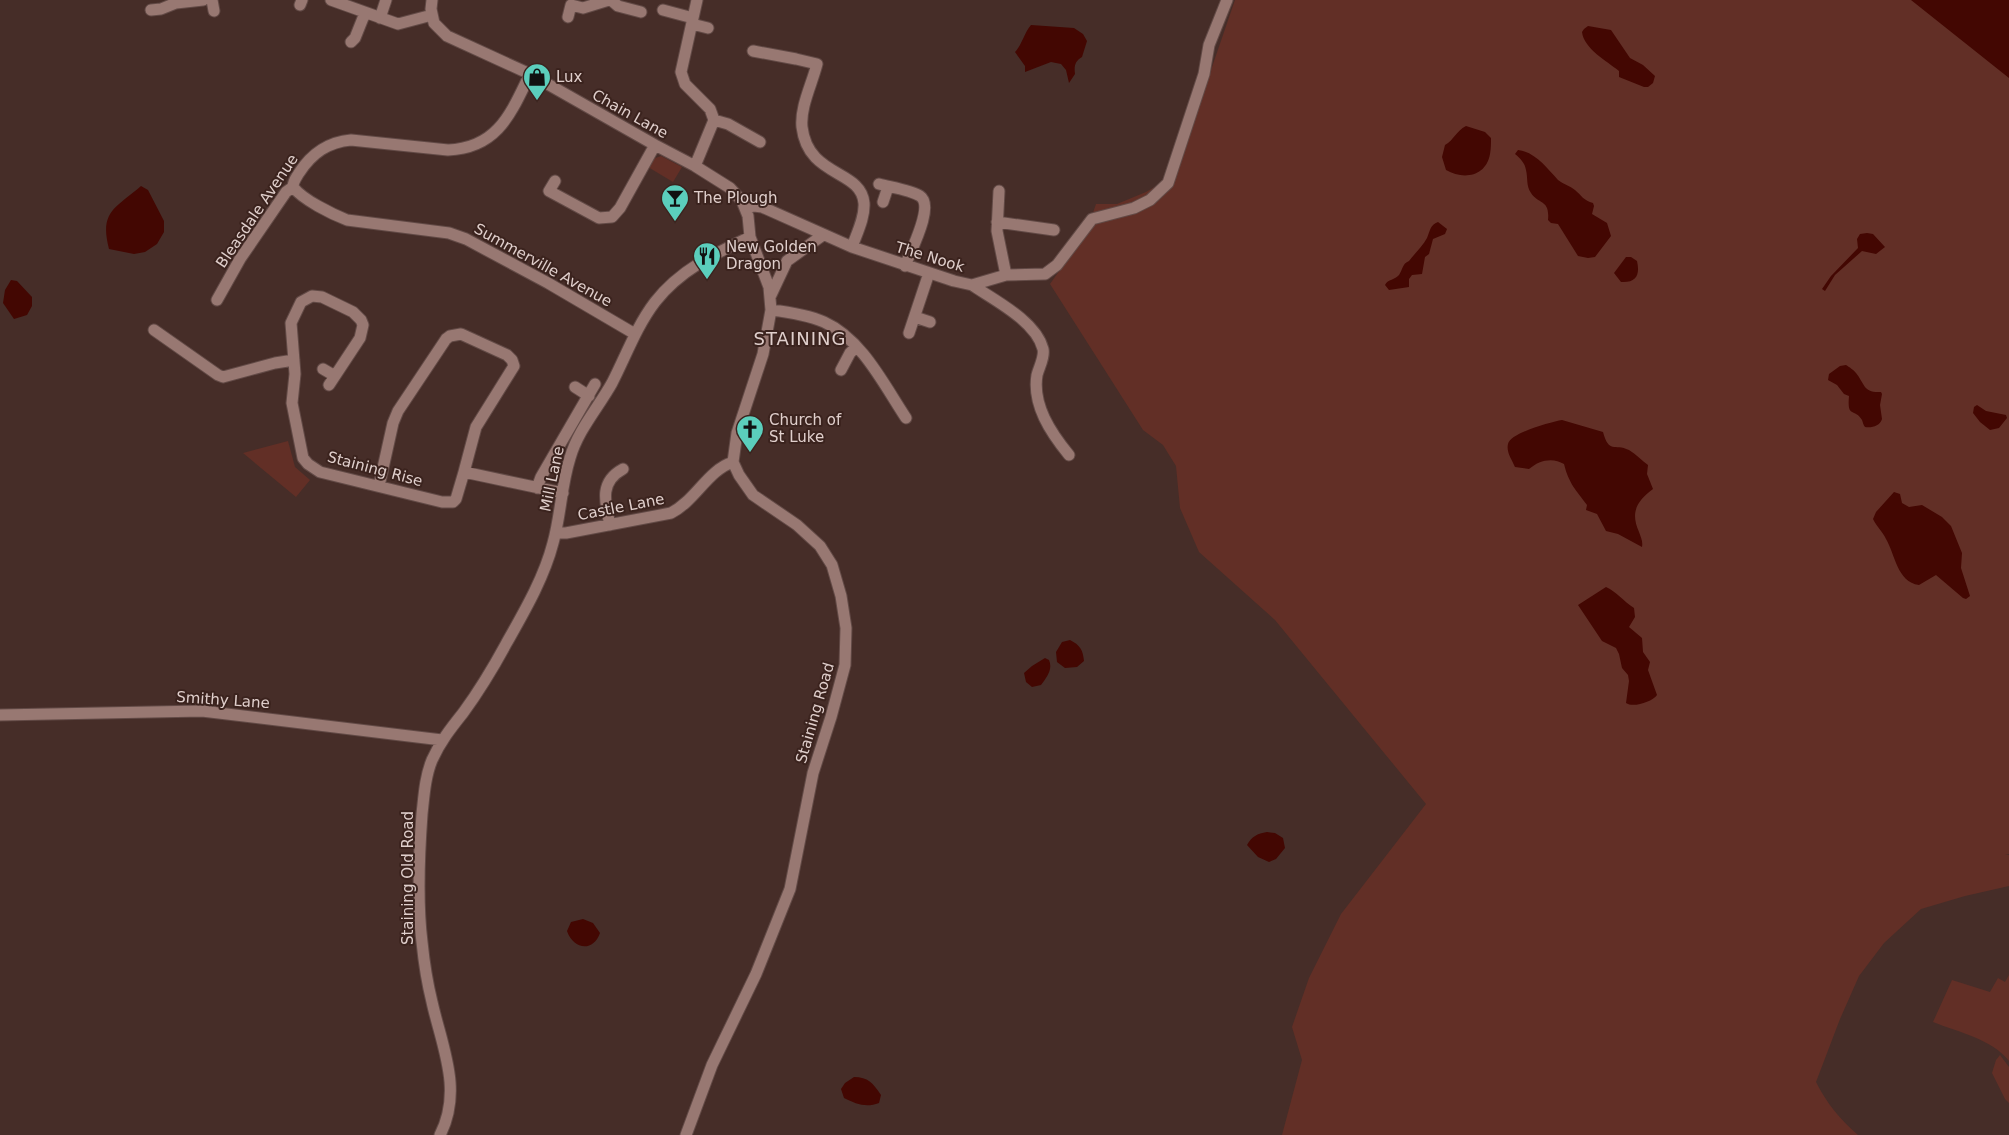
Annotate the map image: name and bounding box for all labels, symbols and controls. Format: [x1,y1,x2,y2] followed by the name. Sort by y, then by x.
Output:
[522,62,552,101] shop icon: Lux
[556,68,583,86] place label: Lux
[589,86,671,142] street label: Chain Lane
[212,151,302,271] street label: Bleasdale Avenue
[660,183,690,222] bar icon: The Plough
[693,189,778,207] place label: The Plough
[471,220,615,310] street label: Summerville Avenue
[726,238,817,273] place label: New Golden Dragon
[892,238,967,276] street label: The Nook
[692,241,722,280] restaurant icon: New Golden Dragon
[754,328,846,349] district label: STAINING
[769,411,842,446] place label: Church of St Luke
[735,414,765,453] church icon: Church of St Luke
[536,445,568,513] street label: Mill Lane
[325,448,425,490] street label: Staining Rise
[576,490,666,524] street label: Castle Lane
[792,661,838,765] street label: Staining Road
[176,688,270,712] street label: Smithy Lane
[399,811,417,945] street label: Staining Old Road

